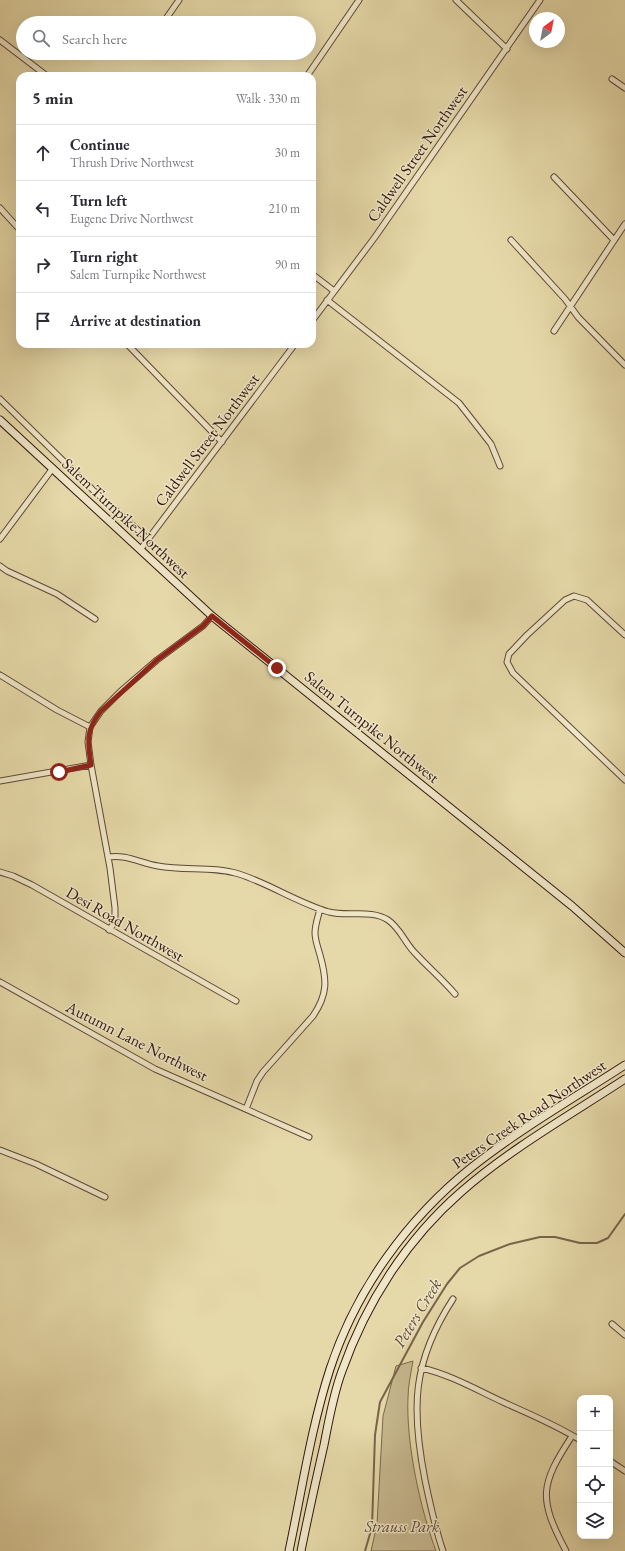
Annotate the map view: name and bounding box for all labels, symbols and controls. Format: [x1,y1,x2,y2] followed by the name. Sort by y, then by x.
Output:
[529,12,565,48] north arrow
[16,16,316,60] search box
[30,27,52,49] icon: search
[62,29,127,48] text: Search here
[362,82,472,226] street label: Caldwell Street Northwest
[32,87,73,109] text: 5 min
[236,90,300,107] text: Walk · 330 m
[70,135,130,154] text: Continue
[32,142,54,164] icon: ahead
[275,144,300,161] text: 30 m
[70,154,194,171] text: Thrush Drive Northwest
[70,191,127,210] text: Turn left
[32,198,54,220] icon: left
[269,200,300,217] text: 210 m
[70,210,193,227] text: Eugene Drive Northwest
[70,247,138,266] text: Turn right
[32,254,54,276] icon: right
[275,256,300,273] text: 90 m
[70,266,206,283] text: Salem Turnpike Northwest
[32,310,54,332] icon: arrive
[70,311,201,330] text: Arrive at destination
[150,369,264,511] street label: Caldwell Street Northwest
[58,453,194,583] street label: Salem Turnpike Northwest
[268,659,286,677] route end
[300,666,444,788] street label: Salem Turnpike Northwest
[50,763,68,781] route start
[62,882,188,966] street label: Desi Road Northwest
[62,996,211,1086] street label: Autumn Lane Northwest
[448,1055,610,1173] street label: Peters Creek Road Northwest
[388,1274,446,1352] water label: Peters Creek
[577,1395,613,1539] map controls
[577,1395,613,1431] button: +
[577,1431,613,1467] button: −
[577,1467,613,1503] button: locate
[577,1503,613,1539] button: layers
[364,1516,440,1537] park label: Strauss Park

